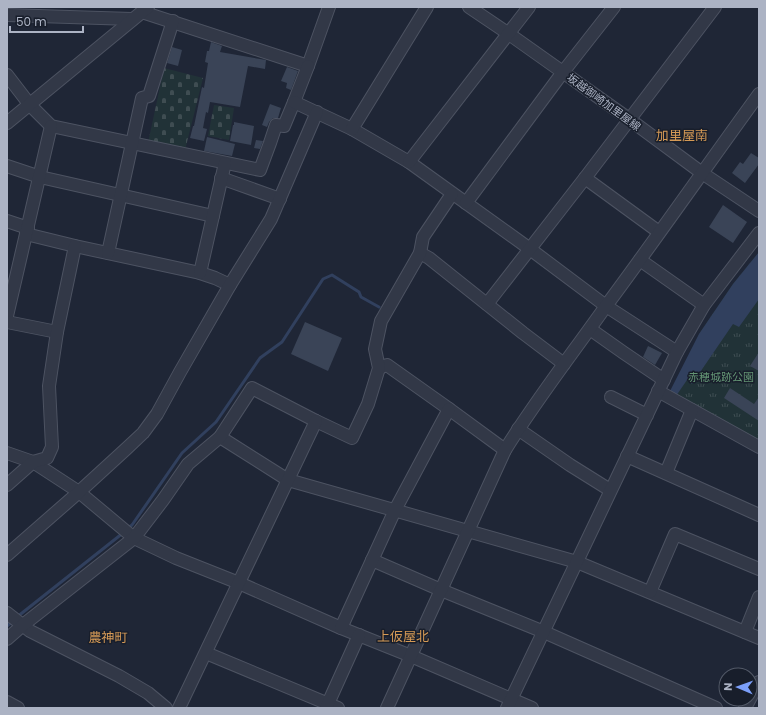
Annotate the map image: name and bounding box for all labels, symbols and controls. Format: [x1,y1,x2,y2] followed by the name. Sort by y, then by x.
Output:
[10,8,83,34] scale bar
[16,13,47,30] text: 50 m
[564,70,644,134] street label: 坂越御崎加里屋線
[656,126,708,145] district label: 加里屋南
[688,369,754,385] park label: 赤穂城跡公園
[377,627,429,646] district label: 上仮屋北
[88,628,128,647] district label: 農神町
[718,667,758,707] north arrow
[720,682,736,691] text: N

